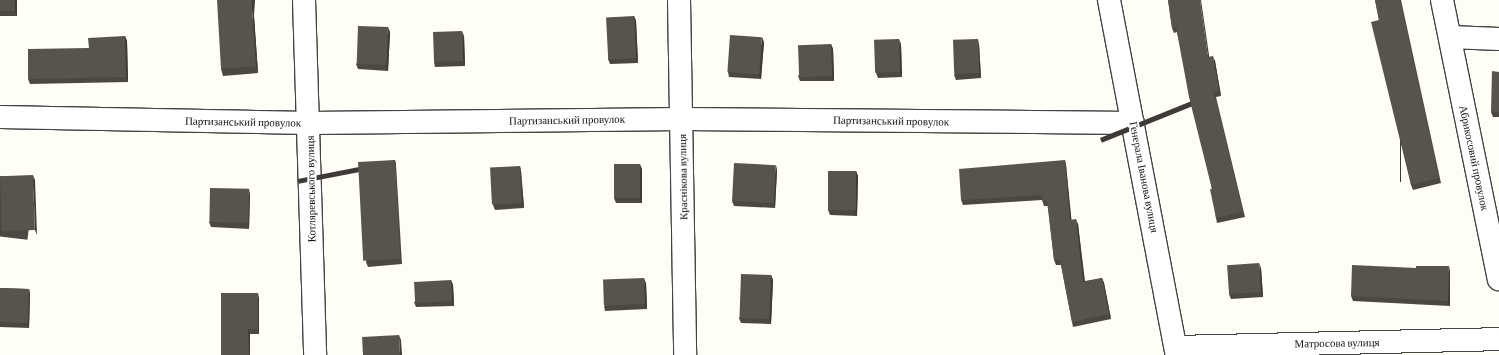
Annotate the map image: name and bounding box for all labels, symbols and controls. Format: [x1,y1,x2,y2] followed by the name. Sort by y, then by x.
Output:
[1456,104,1492,212] street label: Абрикосовий провулок
[509,112,625,128] street label: Партизанський провулок
[833,113,949,129] street label: Партизанський провулок
[185,114,301,130] street label: Партизанський провулок
[1127,120,1161,234] street label: Генерала Іванова вулиця
[676,134,690,220] street label: Краснікова вулиця
[303,135,319,243] street label: Котляревського вулиця
[1294,336,1380,350] street label: Матросова вулиця

